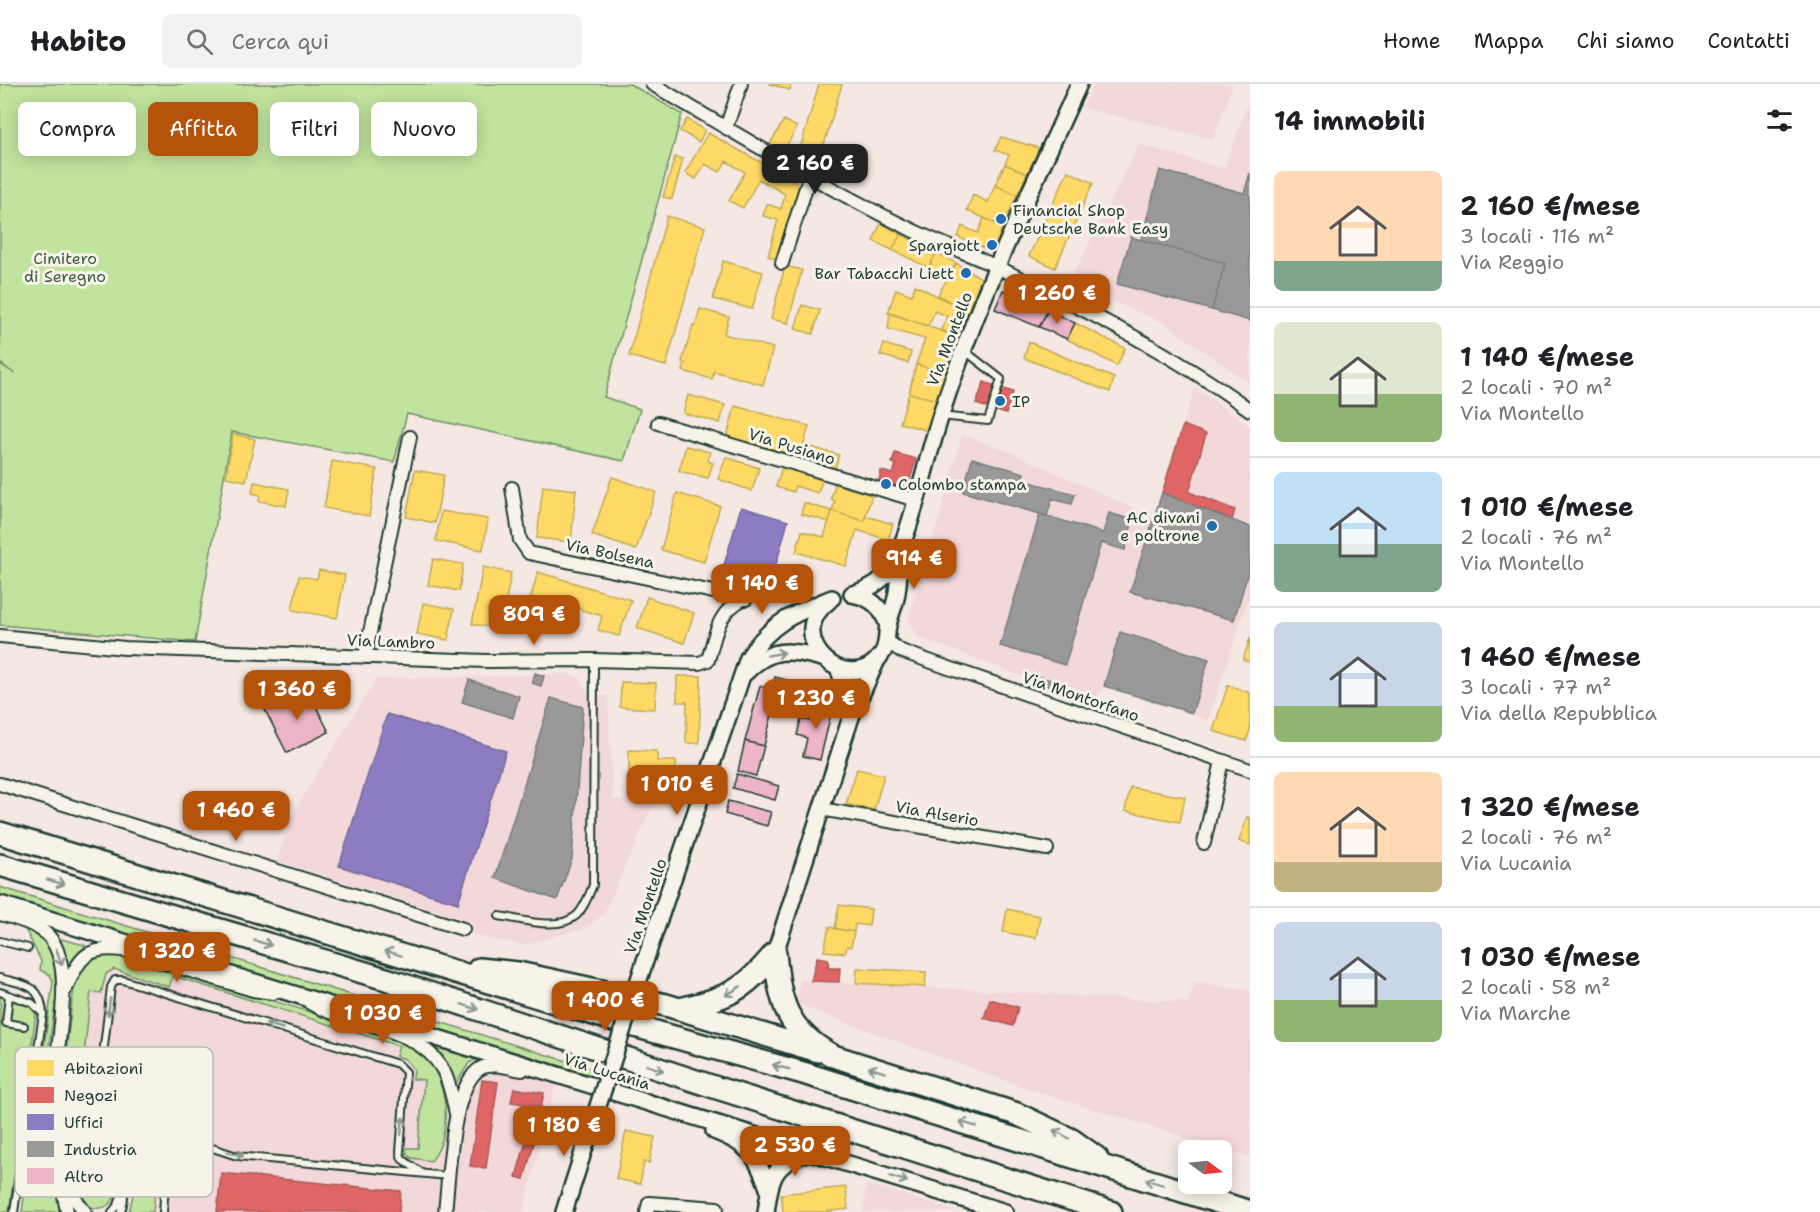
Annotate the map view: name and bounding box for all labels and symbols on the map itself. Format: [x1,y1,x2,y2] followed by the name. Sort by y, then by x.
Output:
[760,144,870,195] pin: 2 160 €
[1013,200,1168,239] place label: Financial Shop Deutsche Bank Easy
[994,212,1008,226] marker: Financial Shop Deutsche Bank Easy
[909,235,980,256] place label: Spargiott
[985,238,999,252] marker: Spargiott
[24,248,106,287] park label: Cimitero di Seregno
[814,263,954,284] place label: Bar Tabacchi Liett
[959,266,973,280] marker: Bar Tabacchi Liett
[1002,274,1112,325] pin: 1 260 €
[922,289,977,389] street label: Via Montello
[1012,391,1030,412] place label: IP
[993,394,1007,408] marker: IP
[746,423,838,470] street label: Via Pusiano
[898,474,1027,495] place label: Colombo stampa
[879,477,893,491] marker: Colombo stampa
[1120,507,1200,546] place label: AC divani e poltrone
[1205,519,1219,533] marker: AC divani e poltrone
[563,534,656,573] street label: Via Bolsena
[872,539,956,590] pin: 914 €
[707,564,817,615] pin: 1 140 €
[492,595,576,646] pin: 809 €
[346,629,436,654] street label: Via Lambro
[766,648,786,659] one-way arrow
[1019,667,1142,726] street label: Via Montorfano
[242,670,352,721] pin: 1 360 €
[761,679,871,730] pin: 1 230 €
[622,765,732,816] pin: 1 010 €
[181,791,291,842] pin: 1 460 €
[894,796,980,831] street label: Via Alserio
[619,856,672,957] street label: Via Montello
[46,877,65,888] one-way arrow
[122,932,232,983] pin: 1 320 €
[253,938,272,949] one-way arrow
[54,947,65,966] one-way arrow
[384,947,403,958] one-way arrow
[550,981,660,1032] pin: 1 400 €
[725,986,742,998] one-way arrow
[328,994,438,1045] pin: 1 030 €
[103,997,114,1017] one-way arrow
[460,1002,479,1013] one-way arrow
[265,1020,284,1031] one-way arrow
[15,1047,213,1197] legend
[561,1048,653,1095] street label: Via Lucania
[64,1058,143,1079] text: Abitazioni
[772,1061,791,1073] one-way arrow
[645,1063,664,1074] one-way arrow
[868,1064,887,1075] one-way arrow
[64,1085,118,1106] text: Negozi
[509,1106,619,1157] pin: 1 180 €
[64,1112,103,1133] text: Uffici
[397,1116,408,1136] one-way arrow
[959,1118,978,1129] one-way arrow
[740,1126,850,1177] pin: 2 530 €
[1052,1128,1070,1140] one-way arrow
[64,1139,137,1160] text: Industria
[1178,1140,1232,1194] north arrow
[225,1149,244,1161] one-way arrow
[64,1166,103,1187] text: Altro
[889,1174,908,1185] one-way arrow
[1145,1176,1164,1187] one-way arrow

